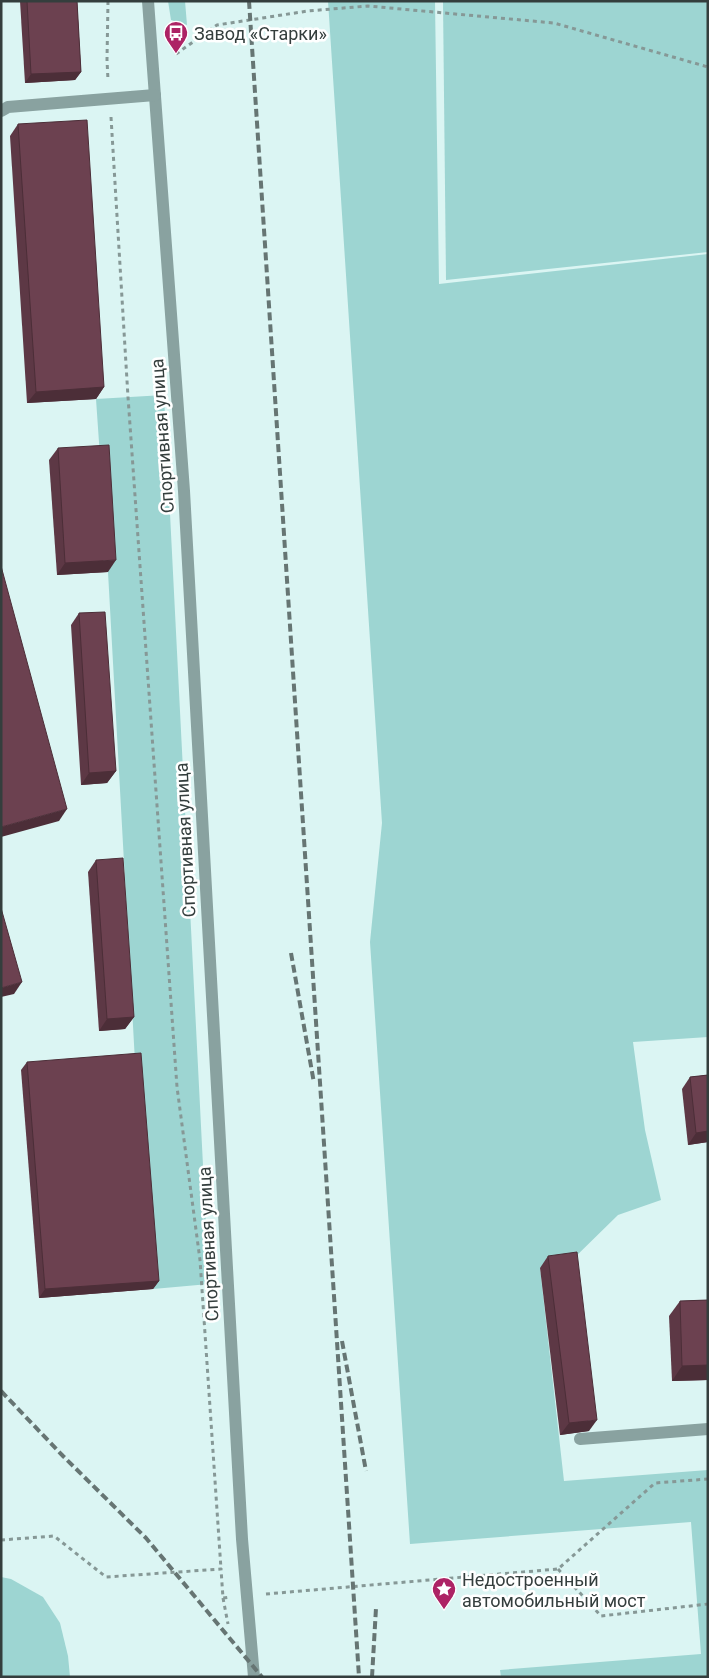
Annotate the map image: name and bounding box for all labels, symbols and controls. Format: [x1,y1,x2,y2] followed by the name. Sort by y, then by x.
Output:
[163,20,189,54] bus stop icon: Завод «Старки»
[194,23,327,44] place label: Завод «Старки»
[146,358,178,514] street label: Спортивная улица
[170,762,200,918] street label: Спортивная улица
[193,1166,223,1322] street label: Спортивная улица
[462,1569,646,1611] place label: Недостроенный автомобильный мост
[431,1576,457,1610] place icon: Недостроенный автомобильный мост

